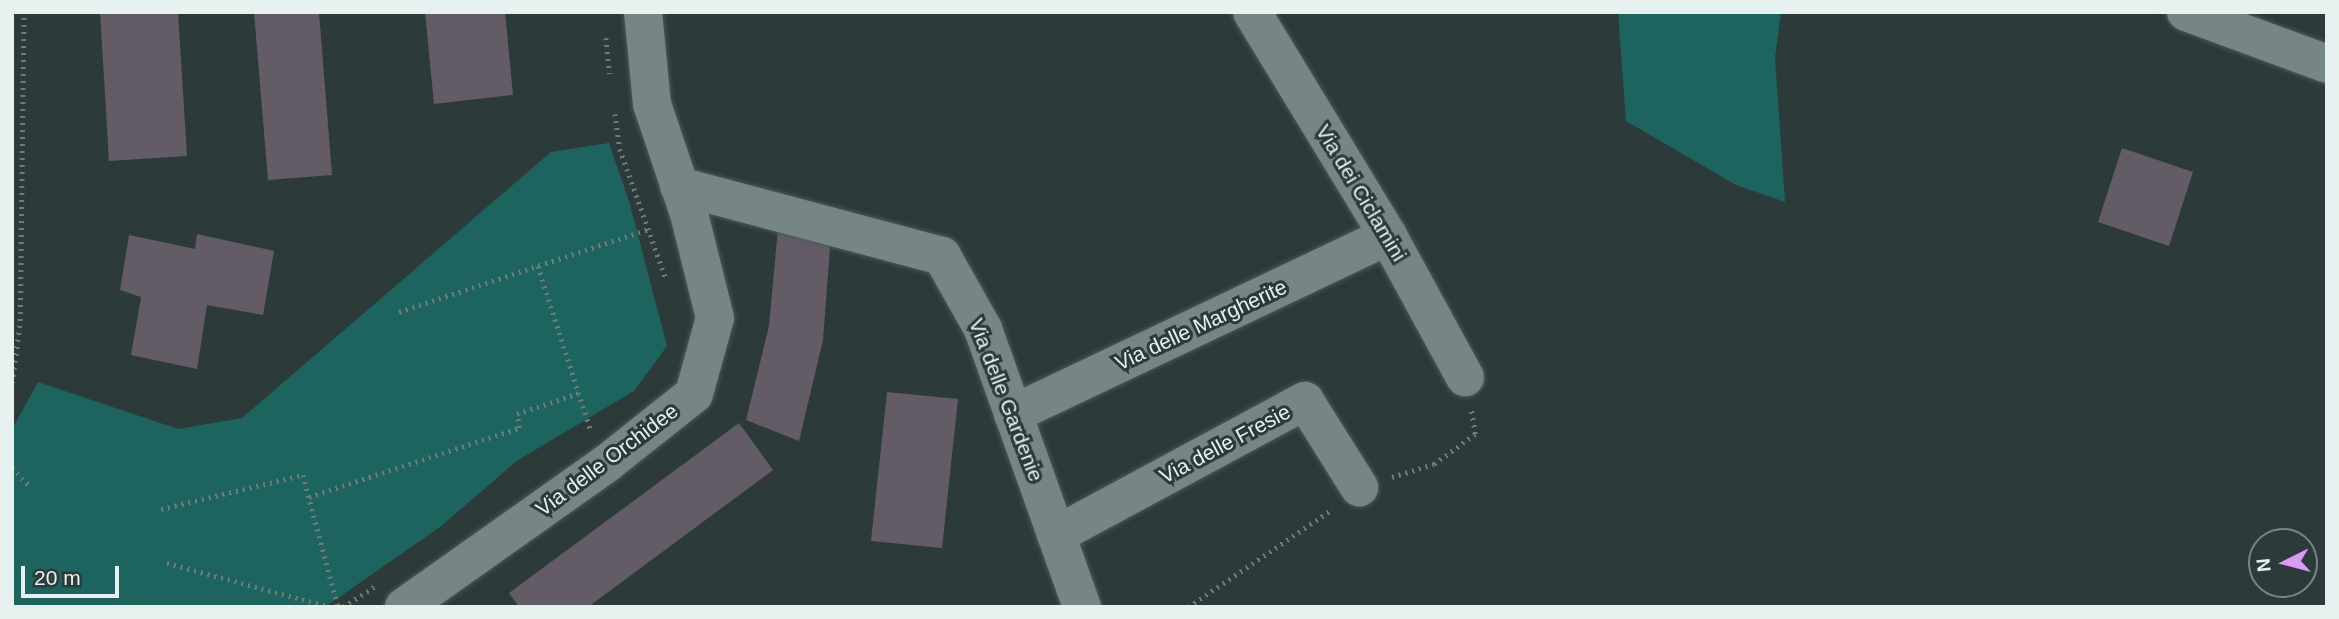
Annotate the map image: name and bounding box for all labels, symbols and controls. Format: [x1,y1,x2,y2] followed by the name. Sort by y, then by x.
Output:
[1310,120,1412,266] street label: Via dei Ciclamini
[1111,274,1291,376] street label: Via delle Margherite
[963,315,1049,485] street label: Via delle Gardenie
[531,398,683,522] street label: Via delle Orchidee
[1155,399,1295,489] street label: Via delle Fresie
[2248,528,2318,598] north arrow
[24,552,122,596] scale bar
[2252,557,2275,573] text: N
[34,566,81,589] text: 20 m

